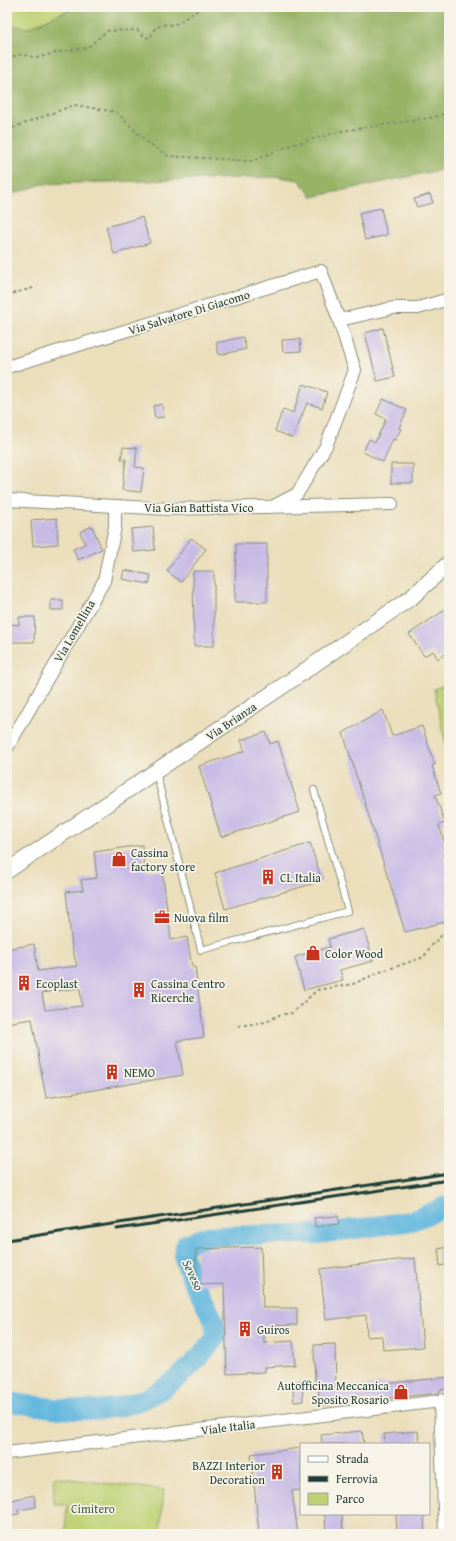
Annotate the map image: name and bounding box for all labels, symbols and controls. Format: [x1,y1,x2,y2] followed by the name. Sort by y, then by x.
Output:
[126,285,252,339] street label: Via Salvatore Di Giacomo
[144,499,254,516] street label: Via Gian Battista Vico
[49,596,99,665] street label: Via Lomellina
[202,698,260,744] street label: Via Brianza
[131,844,196,875] place label: Cassina factory store
[110,850,128,868] shop icon: Cassina factory store
[259,868,277,886] building icon: CL Italia
[280,869,321,886] place label: CL Italia
[153,908,171,926] office icon: Nuova film
[174,909,229,926] place label: Nuova film
[304,944,322,962] shop icon: Color Wood
[325,945,384,962] place label: Color Wood
[15,974,33,992] building icon: Ecoplast
[36,975,79,992] place label: Ecoplast
[151,975,225,1006] place label: Cassina Centro Ricerche
[130,981,148,999] building icon: Cassina Centro Ricerche
[103,1063,121,1081] building icon: NEMO
[124,1064,155,1081] place label: NEMO
[178,1256,209,1294] water label: Seveso
[236,1320,254,1338] building icon: Guiros
[257,1321,290,1338] place label: Guiros
[277,1377,389,1408] place label: Autofficina Meccanica Sposito Rosario
[392,1383,410,1401] shop icon: Autofficina Meccanica Sposito Rosario
[200,1415,256,1439] street label: Viale Italia
[300,1443,430,1515] legend
[336,1450,369,1467] text: Strada
[192,1457,265,1488] place label: BAZZI Interior Decoration
[268,1463,286,1481] building icon: BAZZI Interior Decoration
[336,1470,378,1487] text: Ferrovia
[336,1490,364,1507] text: Parco
[71,1500,115,1517] park label: Cimitero

